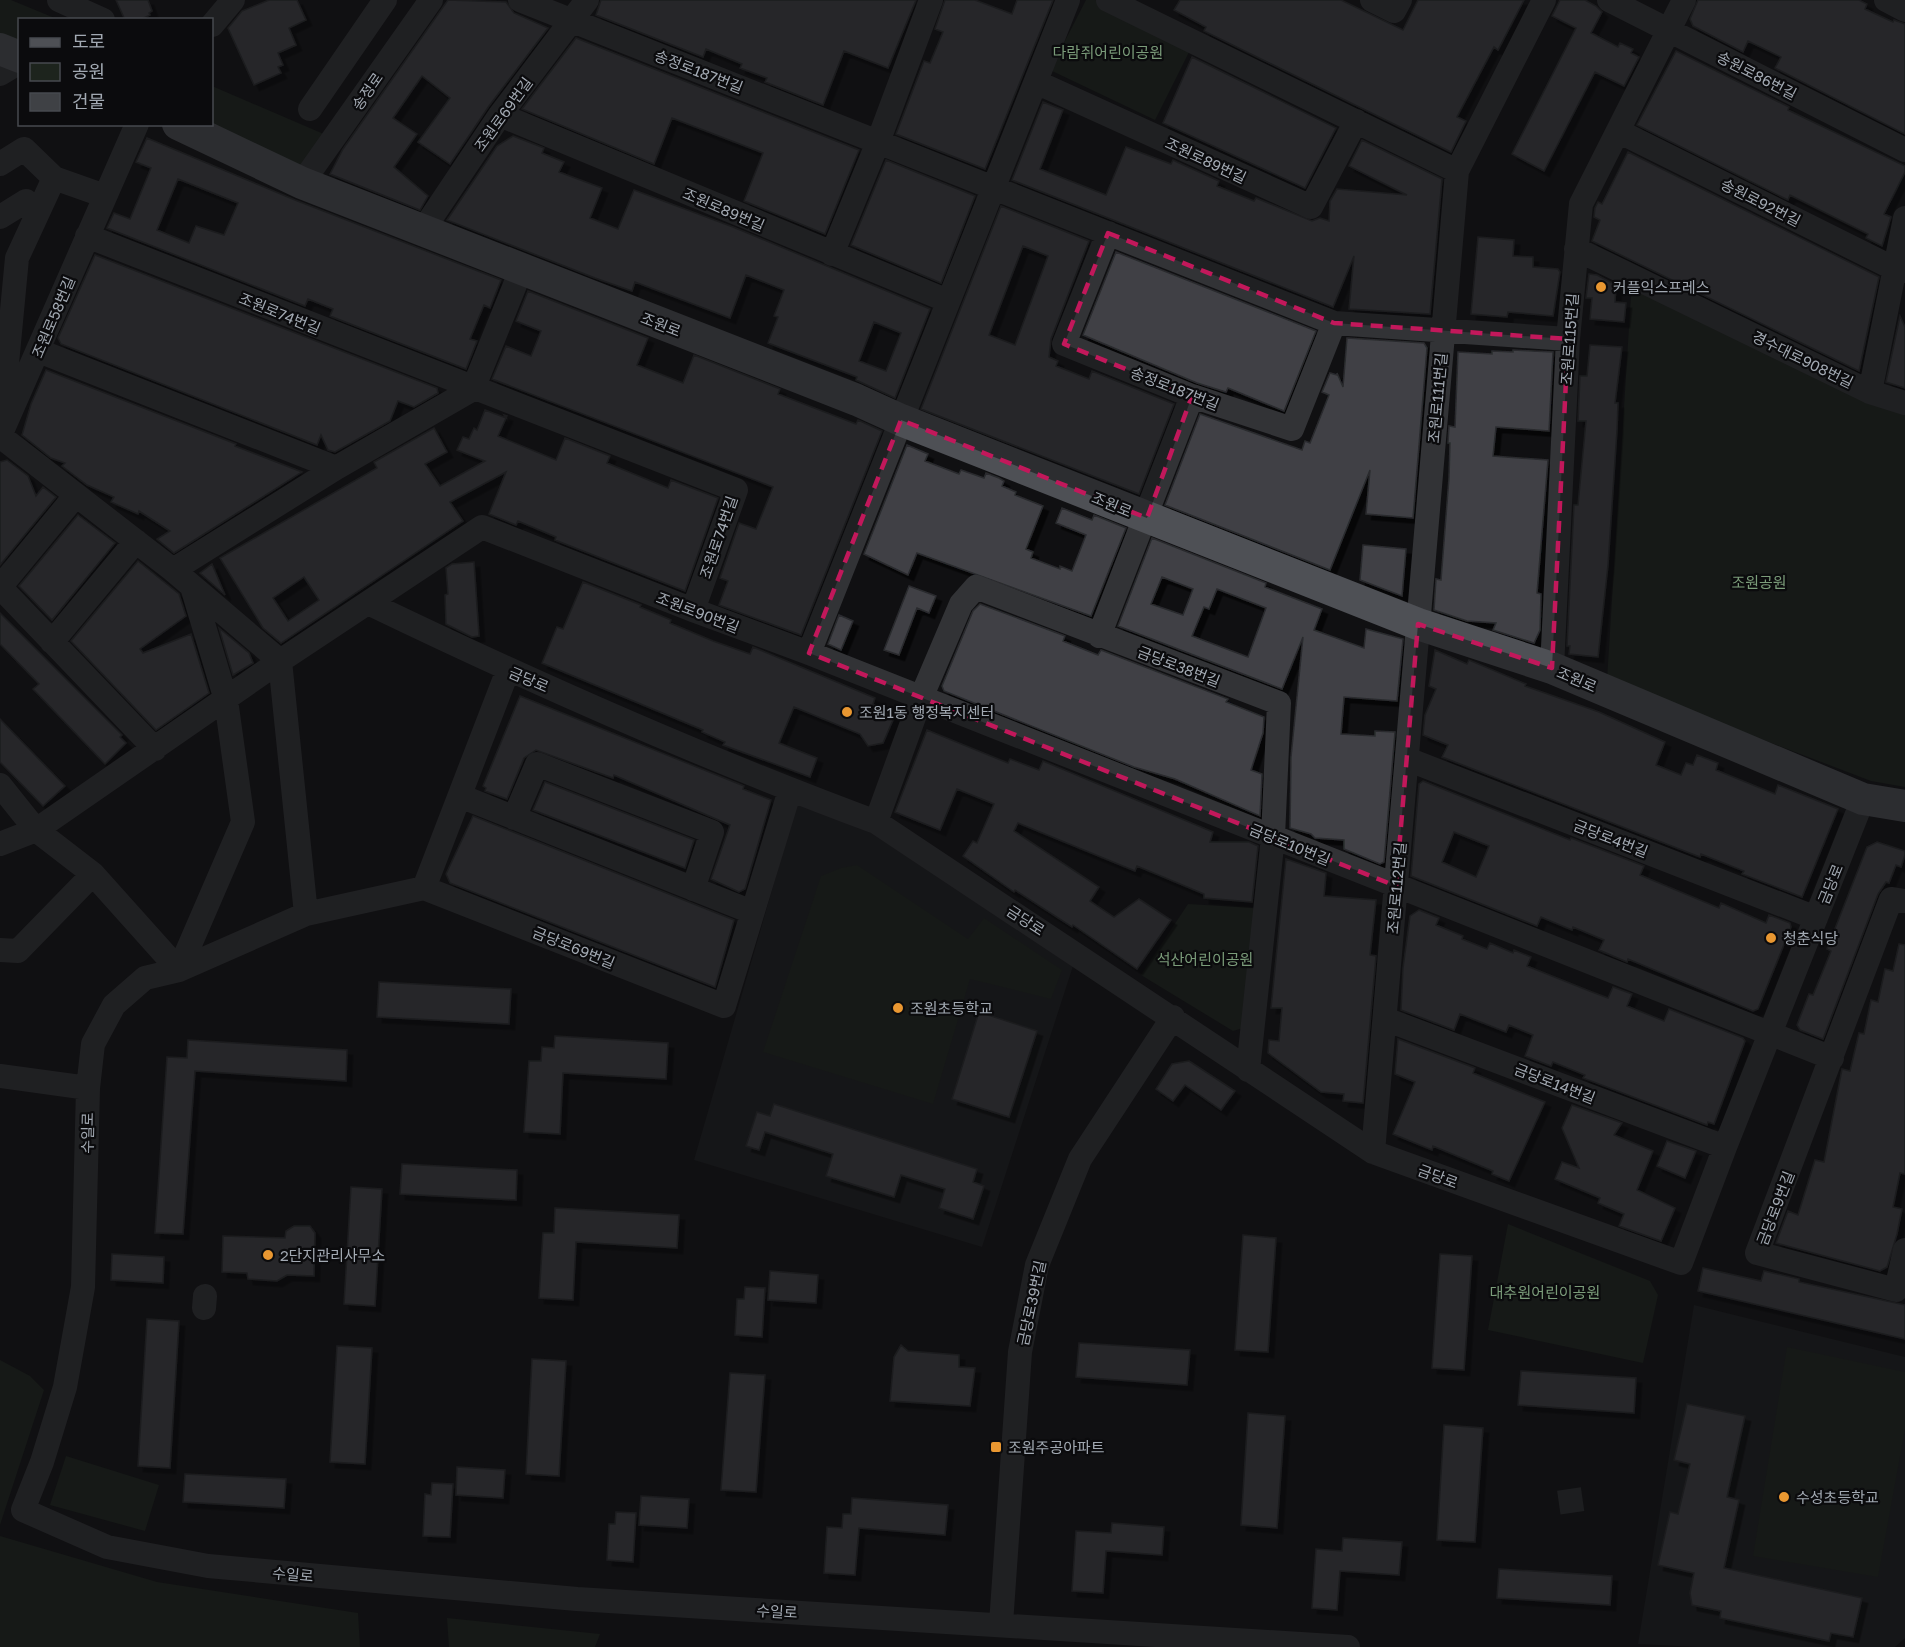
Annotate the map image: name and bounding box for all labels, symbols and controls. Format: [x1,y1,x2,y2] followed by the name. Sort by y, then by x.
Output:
[18,18,213,126] legend
[72,30,105,52] text: 도로
[1053,43,1163,61] park label: 다람쥐어린이공원
[652,46,746,96] street label: 송정로187번길
[1714,47,1800,103] street label: 송원로86번길
[72,60,105,82] text: 공원
[348,69,386,113] street label: 송정로
[470,73,536,155] street label: 조원로69번길
[72,90,105,112] text: 건물
[1163,133,1249,187] street label: 조원로89번길
[1718,174,1804,230] street label: 송원로92번길
[680,184,768,234] street label: 조원로89번길
[28,274,78,360] street label: 조원로58번길
[1613,278,1710,296] place label: 커플익스프레스
[1594,280,1608,294] marker: 커플익스프레스
[237,289,323,337] street label: 조원로74번길
[1557,292,1581,386] street label: 조원로115번길
[638,308,684,340] street label: 조원로
[1749,327,1857,391] street label: 경수대로908번길
[1424,352,1450,444] street label: 조원로111번길
[1128,363,1222,413] street label: 송정로187번길
[1089,488,1135,520] street label: 조원로
[695,493,741,581] street label: 조원로74번길
[1731,573,1787,591] park label: 조원공원
[654,588,742,636] street label: 조원로90번길
[1135,642,1223,690] street label: 금당로38번길
[506,663,552,695] street label: 금당로
[1554,663,1600,695] street label: 조원로
[859,703,994,721] place label: 조원1동 행정복지센터
[840,705,854,719] marker: 조원1동 행정복지센터
[1571,816,1651,860] street label: 금당로4번길
[1247,820,1333,868] street label: 금당로10번길
[1383,841,1409,935] street label: 조원로112번길
[1814,861,1846,907] street label: 금당로
[1004,901,1048,939] street label: 금당로
[530,922,618,972] street label: 금당로69번길
[1783,929,1838,947] place label: 청춘식당
[1764,931,1778,945] marker: 청춘식당
[1157,950,1253,968] park label: 석산어린이공원
[910,999,993,1017] place label: 조원초등학교
[891,1001,905,1015] marker: 조원초등학교
[1512,1059,1598,1107] street label: 금당로14번길
[78,1112,96,1154] street label: 수일로
[1415,1160,1461,1192] street label: 금당로
[1753,1168,1797,1248] street label: 금당로9번길
[280,1246,386,1264] place label: 2단지관리사무소
[261,1248,275,1262] marker: 2단지관리사무소
[1013,1259,1049,1347] street label: 금당로39번길
[1490,1283,1600,1301] park label: 대추원어린이공원
[1008,1438,1105,1456] place label: 조원주공아파트
[989,1440,1003,1454] marker: 조원주공아파트
[1796,1488,1879,1506] place label: 수성초등학교
[1777,1490,1791,1504] marker: 수성초등학교
[272,1563,314,1585] street label: 수일로
[756,1601,798,1621] street label: 수일로

